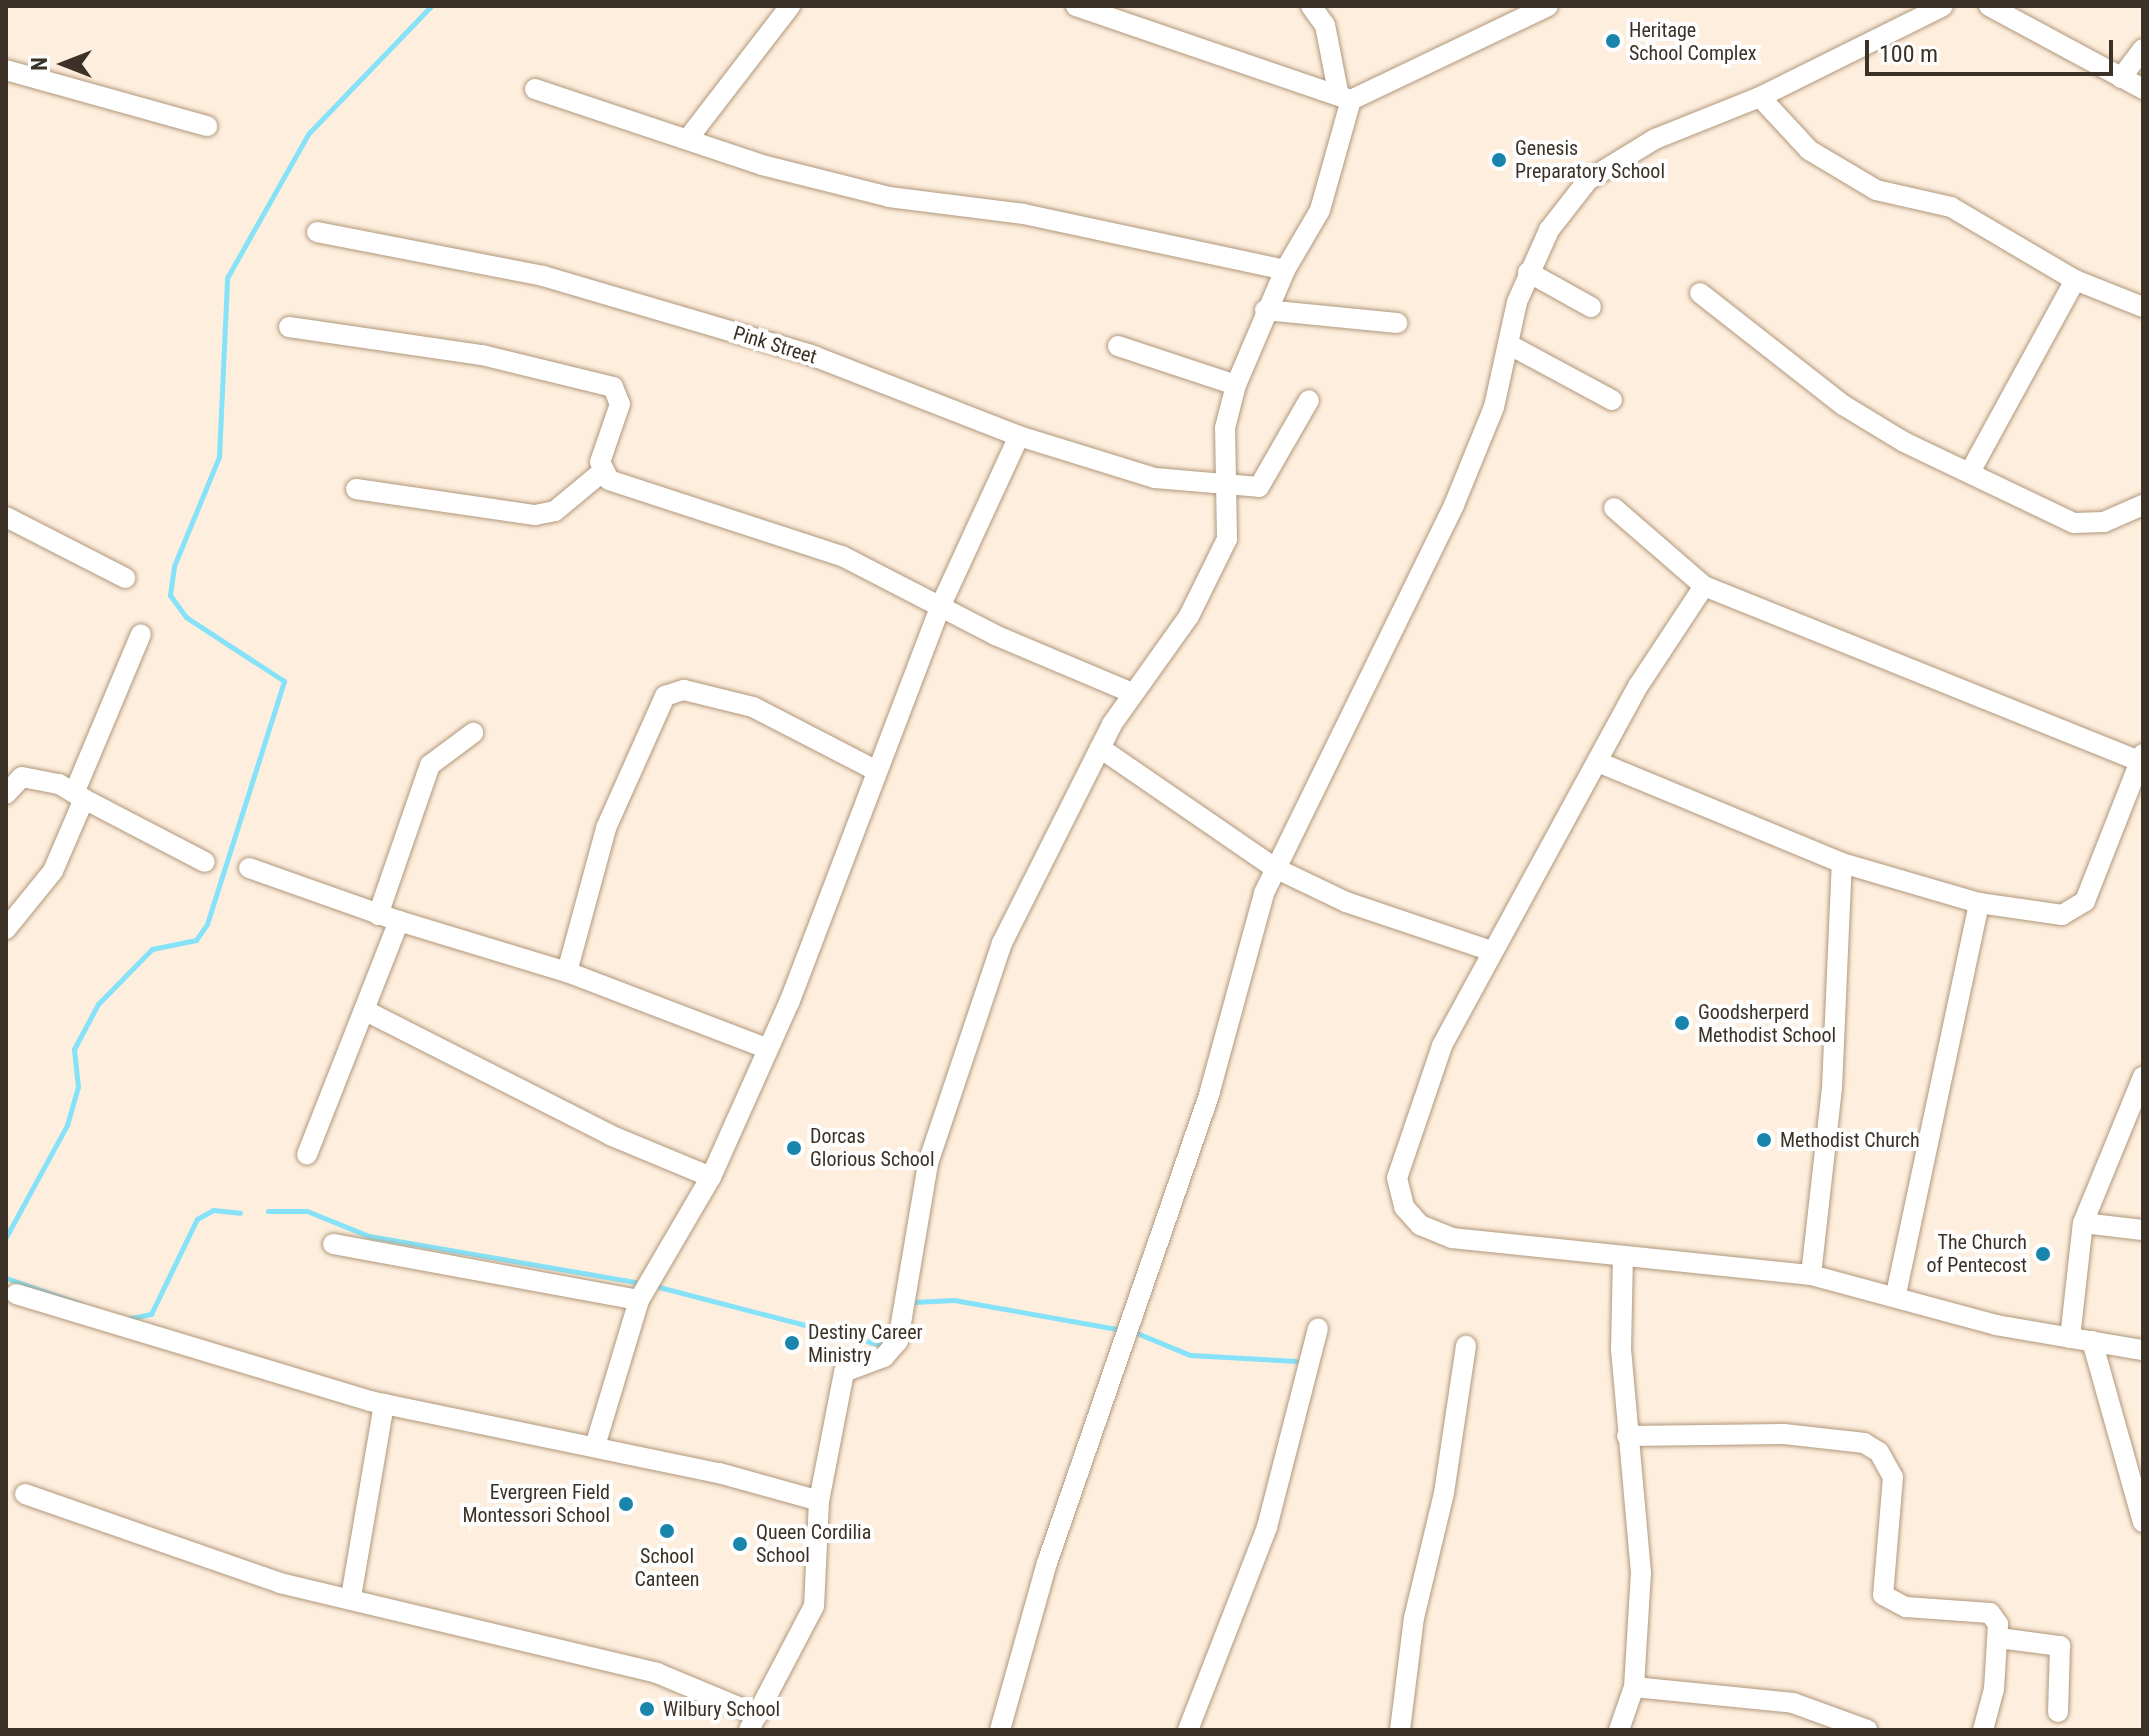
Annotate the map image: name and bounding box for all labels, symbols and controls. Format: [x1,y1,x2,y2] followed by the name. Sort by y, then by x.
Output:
[1629,18,1757,65] place label: Heritage School Complex
[24,24,104,104] north arrow
[1869,24,2117,74] scale bar
[1604,32,1622,50] marker: Heritage School Complex
[1879,40,1938,68] text: 100 m
[27,57,52,71] text: N
[1515,136,1665,183] place label: Genesis Preparatory School
[1490,151,1508,169] marker: Genesis Preparatory School
[730,321,820,369] street label: Pink Street
[1698,1000,1836,1047] place label: Goodsherperd Methodist School
[1673,1014,1691,1032] marker: Goodsherperd Methodist School
[810,1124,934,1171] place label: Dorcas Glorious School
[1780,1128,1920,1152] place label: Methodist Church
[1755,1131,1773,1149] marker: Methodist Church
[785,1139,803,1157] marker: Dorcas Glorious School
[1926,1230,2027,1277] place label: The Church of Pentecost
[2034,1245,2052,1263] marker: The Church of Pentecost
[808,1320,923,1367] place label: Destiny Career Ministry
[783,1334,801,1352] marker: Destiny Career Ministry
[462,1480,610,1527] place label: Evergreen Field Montessori School
[617,1495,635,1513] marker: Evergreen Field Montessori School
[756,1520,871,1567] place label: Queen Cordilia School
[658,1522,676,1540] marker: School Canteen
[731,1535,749,1553] marker: Queen Cordilia School
[635,1544,699,1591] place label: School Canteen
[663,1697,780,1721] place label: Wilbury School
[638,1700,656,1718] marker: Wilbury School

